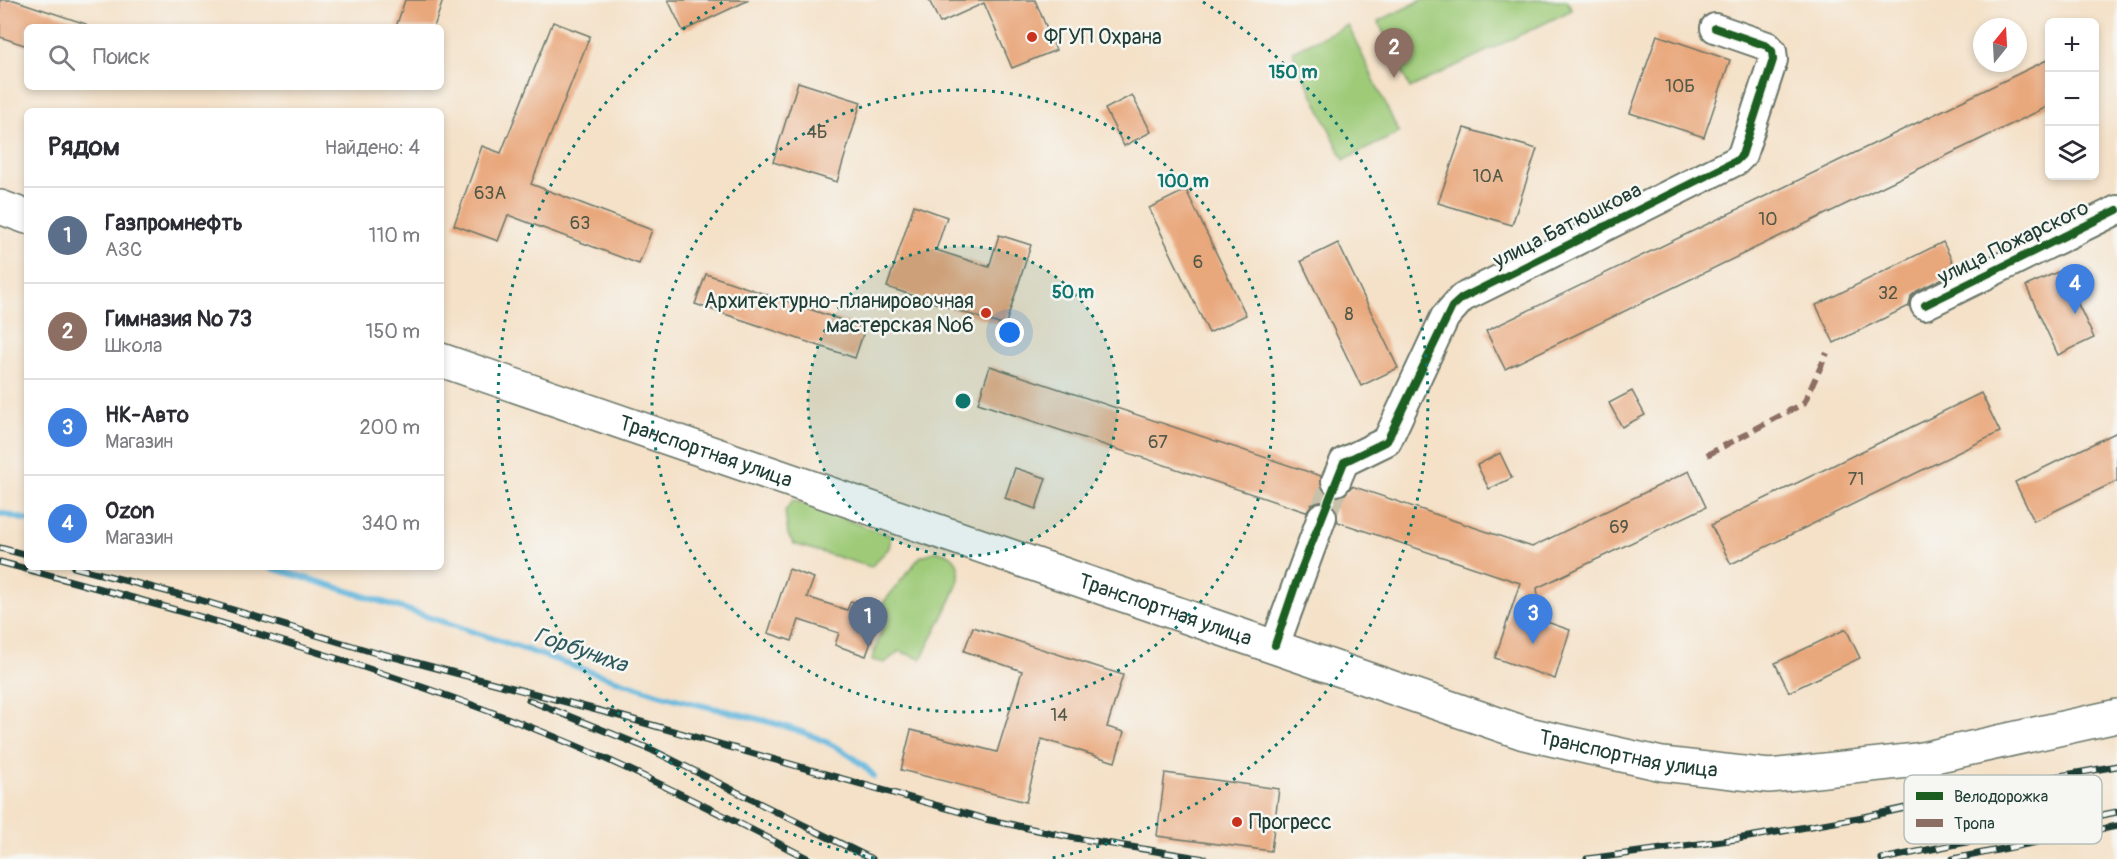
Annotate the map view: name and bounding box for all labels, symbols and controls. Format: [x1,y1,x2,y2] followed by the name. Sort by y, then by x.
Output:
[1973,18,2027,72] north arrow
[2045,18,2099,180] map controls
[2045,18,2099,72] button: +
[24,24,444,90] search box
[1044,24,1162,51] place label: ФГУП Охрана
[1374,28,1414,78] pin: 2
[1025,30,1039,44] marker: ФГУП Охрана
[45,41,78,74] icon: search
[93,43,150,71] text: Поиск
[1269,61,1318,84] text: 150 m
[2045,72,2099,126] button: −
[1665,75,1695,98] house number: 10Б
[806,121,828,144] house number: 4Б
[2045,126,2099,180] button: layers
[48,131,120,163] text: Рядом
[325,135,420,160] text: Найдено: 4
[1472,165,1504,188] house number: 10А
[1157,170,1209,193] text: 100 m
[1488,176,1646,275] street label: улица Батюшкова
[474,182,506,205] house number: 63А
[1932,194,2093,291] street label: улица Пожарского
[1758,208,1778,231] house number: 10
[105,209,243,237] text: Газпромнефть
[570,212,590,235] house number: 63
[64,223,71,248] text: 1
[369,223,420,248] text: 110 m
[105,237,142,262] text: АЗС
[1193,251,1203,274] house number: 6
[2056,264,2094,314] pin: 4
[1052,281,1094,304] text: 50 m
[1878,282,1898,305] house number: 32
[704,288,974,339] place label: Архитектурно-планировочная мастерская №6
[1344,303,1354,326] house number: 8
[105,305,252,333] text: Гимназия № 73
[979,306,993,320] marker: Архитектурно-планировочная мастерская №6
[995,318,1024,347] your location
[62,319,73,344] text: 2
[366,319,420,344] text: 150 m
[105,333,162,358] text: Школа
[953,391,973,411] centre of rings
[105,401,189,429] text: НК-Авто
[615,409,796,494] street label: Транспортная улица
[62,415,73,440] text: 3
[359,415,420,440] text: 200 m
[105,429,173,454] text: Магазин
[1148,431,1168,454] house number: 67
[1848,468,1864,491] house number: 71
[105,497,154,525] text: Ozon
[62,511,73,536] text: 4
[361,511,420,536] text: 340 m
[1609,516,1629,539] house number: 69
[105,525,173,550] text: Магазин
[1075,568,1255,652] street label: Транспортная улица
[1514,594,1552,644] pin: 3
[848,598,888,647] pin: 1
[530,621,633,680] water label: Горбуниха
[1050,704,1068,727] house number: 14
[1536,724,1719,784] street label: Транспортная улица
[1904,775,2102,844] legend
[1954,787,2048,807] text: Велодорожка
[1249,809,1332,836] place label: Прогресс
[1954,814,1995,834] text: Тропа
[1230,815,1244,829] marker: Прогресс

